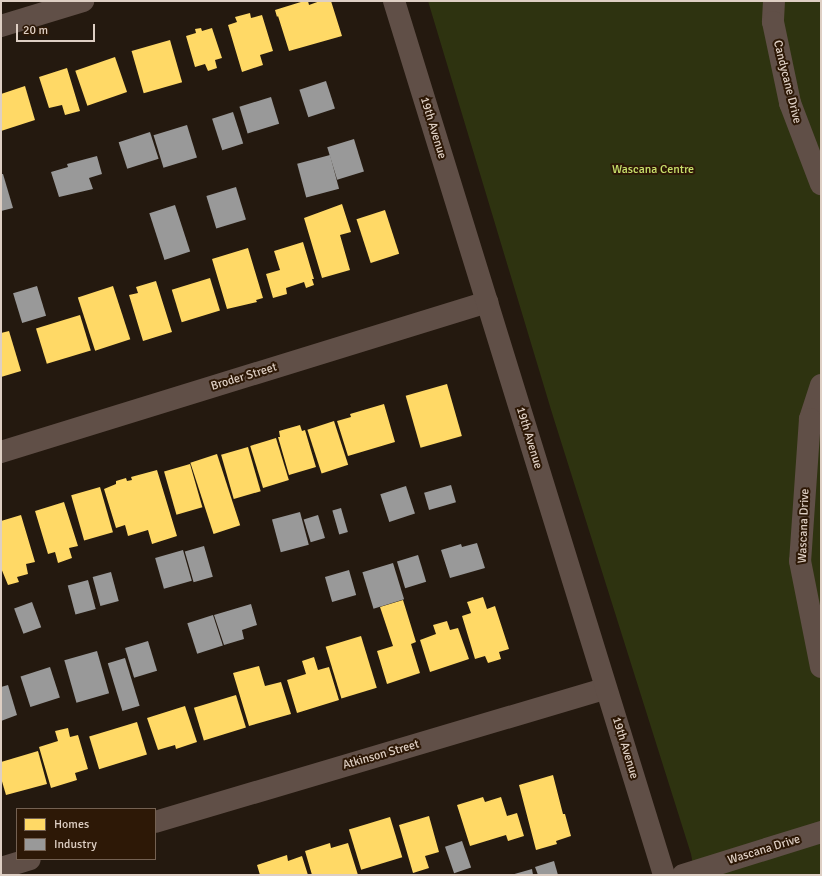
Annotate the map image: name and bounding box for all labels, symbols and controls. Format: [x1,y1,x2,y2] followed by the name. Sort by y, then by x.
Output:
[18,16,97,42] scale bar
[23,23,48,38] text: 20 m
[770,39,804,125] street label: Candycane Drive
[417,95,449,161] street label: 19th Avenue
[612,163,694,177] park label: Wascana Centre
[209,360,279,394] street label: Broder Street
[513,405,545,471] street label: 19th Avenue
[795,488,813,564] street label: Wascana Drive
[609,715,641,781] street label: 19th Avenue
[341,737,421,773] street label: Atkinson Street
[16,808,156,860] legend
[54,817,89,832] text: Homes
[726,832,802,868] street label: Wascana Drive
[54,837,97,852] text: Industry

